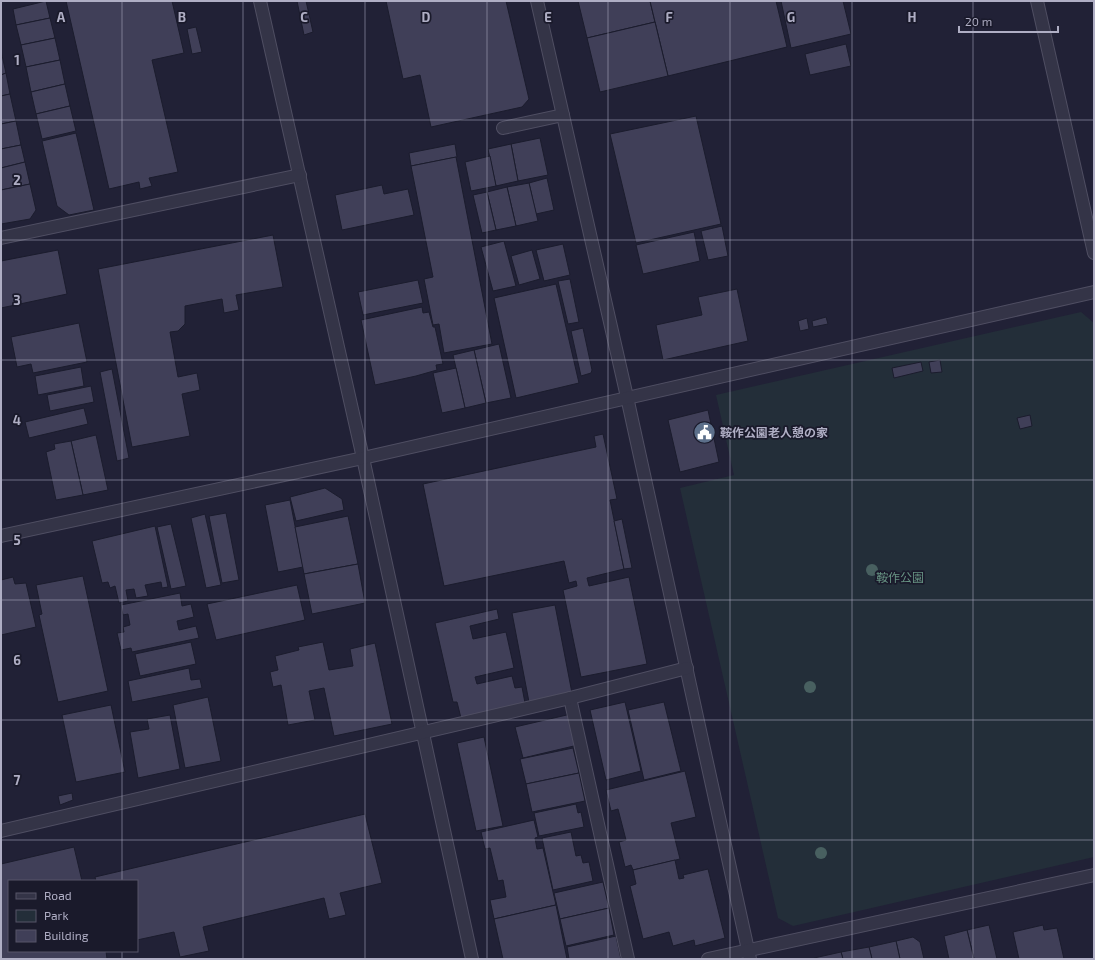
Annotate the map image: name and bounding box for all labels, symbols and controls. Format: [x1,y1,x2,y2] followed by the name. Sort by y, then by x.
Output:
[959,8,1058,34] scale bar
[57,9,66,25] text: A
[178,9,186,25] text: B
[300,9,308,25] text: C
[422,9,431,25] text: D
[544,9,552,25] text: E
[665,9,673,25] text: F
[787,9,795,25] text: G
[908,9,917,25] text: H
[965,14,992,28] text: 20 m
[14,52,20,68] text: 1
[13,172,21,188] text: 2
[13,292,21,308] text: 3
[13,412,21,428] text: 4
[692,419,718,445] public building icon: 鞍作公園老人憩の家
[720,425,828,439] place label: 鞍作公園老人憩の家
[13,532,21,548] text: 5
[876,570,924,584] park label: 鞍作公園
[13,652,21,668] text: 6
[14,772,21,788] text: 7
[8,880,138,952] legend
[44,888,72,902] text: Road
[44,908,69,922] text: Park
[44,928,89,942] text: Building

